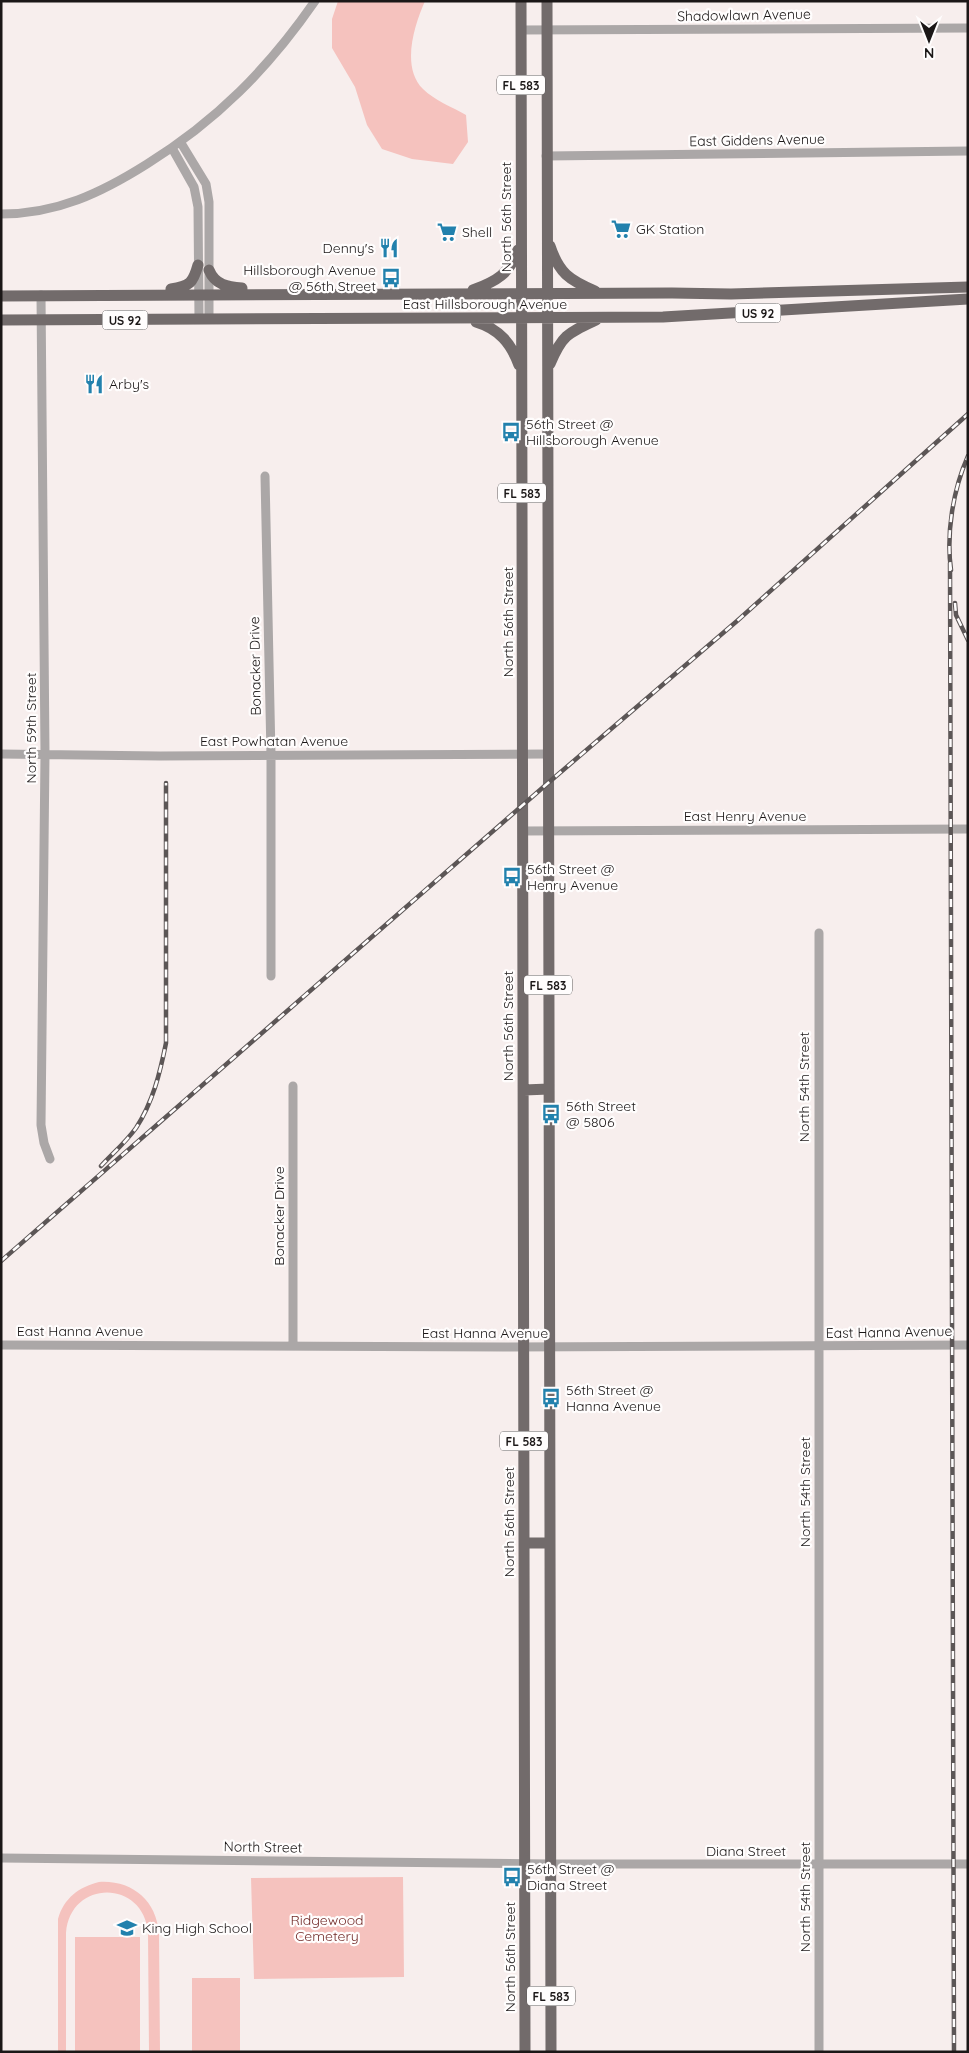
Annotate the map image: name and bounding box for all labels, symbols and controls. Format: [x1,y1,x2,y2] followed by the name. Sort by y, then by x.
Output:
[677,5,811,25] street label: Shadowlawn Avenue
[904,15,954,65] north arrow
[924,44,934,62] text: N
[497,76,545,94] road number: FL 583
[689,130,825,150] street label: East Giddens Avenue
[497,162,515,272] street label: North 56th Street
[610,218,632,240] supermarket icon: GK Station
[636,220,704,238] place label: GK Station
[436,221,458,243] supermarket icon: Shell
[462,223,492,241] place label: Shell
[378,237,400,259] restaurant icon: Denny's
[323,239,374,257] place label: Denny's
[243,261,376,295] place label: Hillsborough Avenue @ 56th Street
[380,267,402,289] bus stop icon: Hillsborough Avenue @ 56th Street
[403,295,567,313] street label: East Hillsborough Avenue
[736,304,780,322] road number: US 92
[102,310,148,330] road number: US 92
[83,373,105,395] restaurant icon: Arby's
[109,375,149,393] place label: Arby's
[526,415,659,449] place label: 56th Street @ Hillsborough Avenue
[500,421,522,443] bus stop icon: 56th Street @ Hillsborough Avenue
[498,483,546,502] road number: FL 583
[499,567,517,677] street label: North 56th Street
[245,616,265,716] street label: Bonacker Drive
[22,672,40,783] street label: North 59th Street
[200,732,348,750] street label: East Powhatan Avenue
[684,807,806,825] street label: East Henry Avenue
[527,860,618,894] place label: 56th Street @ Henry Avenue
[501,866,523,888] bus stop icon: 56th Street @ Henry Avenue
[499,971,517,1081] street label: North 56th Street
[524,976,572,994] road number: FL 583
[795,1032,813,1142] street label: North 54th Street
[566,1097,636,1131] place label: 56th Street @ 5806
[540,1103,562,1125] bus stop icon: 56th Street @ 5806
[270,1166,288,1266] street label: Bonacker Drive
[17,1322,143,1340] street label: East Hanna Avenue
[826,1322,952,1342] street label: East Hanna Avenue
[422,1324,548,1342] street label: East Hanna Avenue
[566,1381,661,1415] place label: 56th Street @ Hanna Avenue
[540,1387,562,1409] bus stop icon: 56th Street @ Hanna Avenue
[500,1432,548,1450] road number: FL 583
[796,1437,814,1547] street label: North 54th Street
[500,1467,518,1577] street label: North 56th Street
[223,1837,303,1857] street label: North Street
[706,1842,786,1860] street label: Diana Street
[796,1842,814,1952] street label: North 54th Street
[527,1860,614,1894] place label: 56th Street @ Diana Street
[501,1866,523,1888] bus stop icon: 56th Street @ Diana Street
[501,1902,519,2012] street label: North 56th Street
[290,1911,364,1945] park label: Ridgewood Cemetery
[116,1917,138,1939] school or university icon: King High School
[142,1919,252,1937] place label: King High School
[527,1986,575,2005] road number: FL 583

